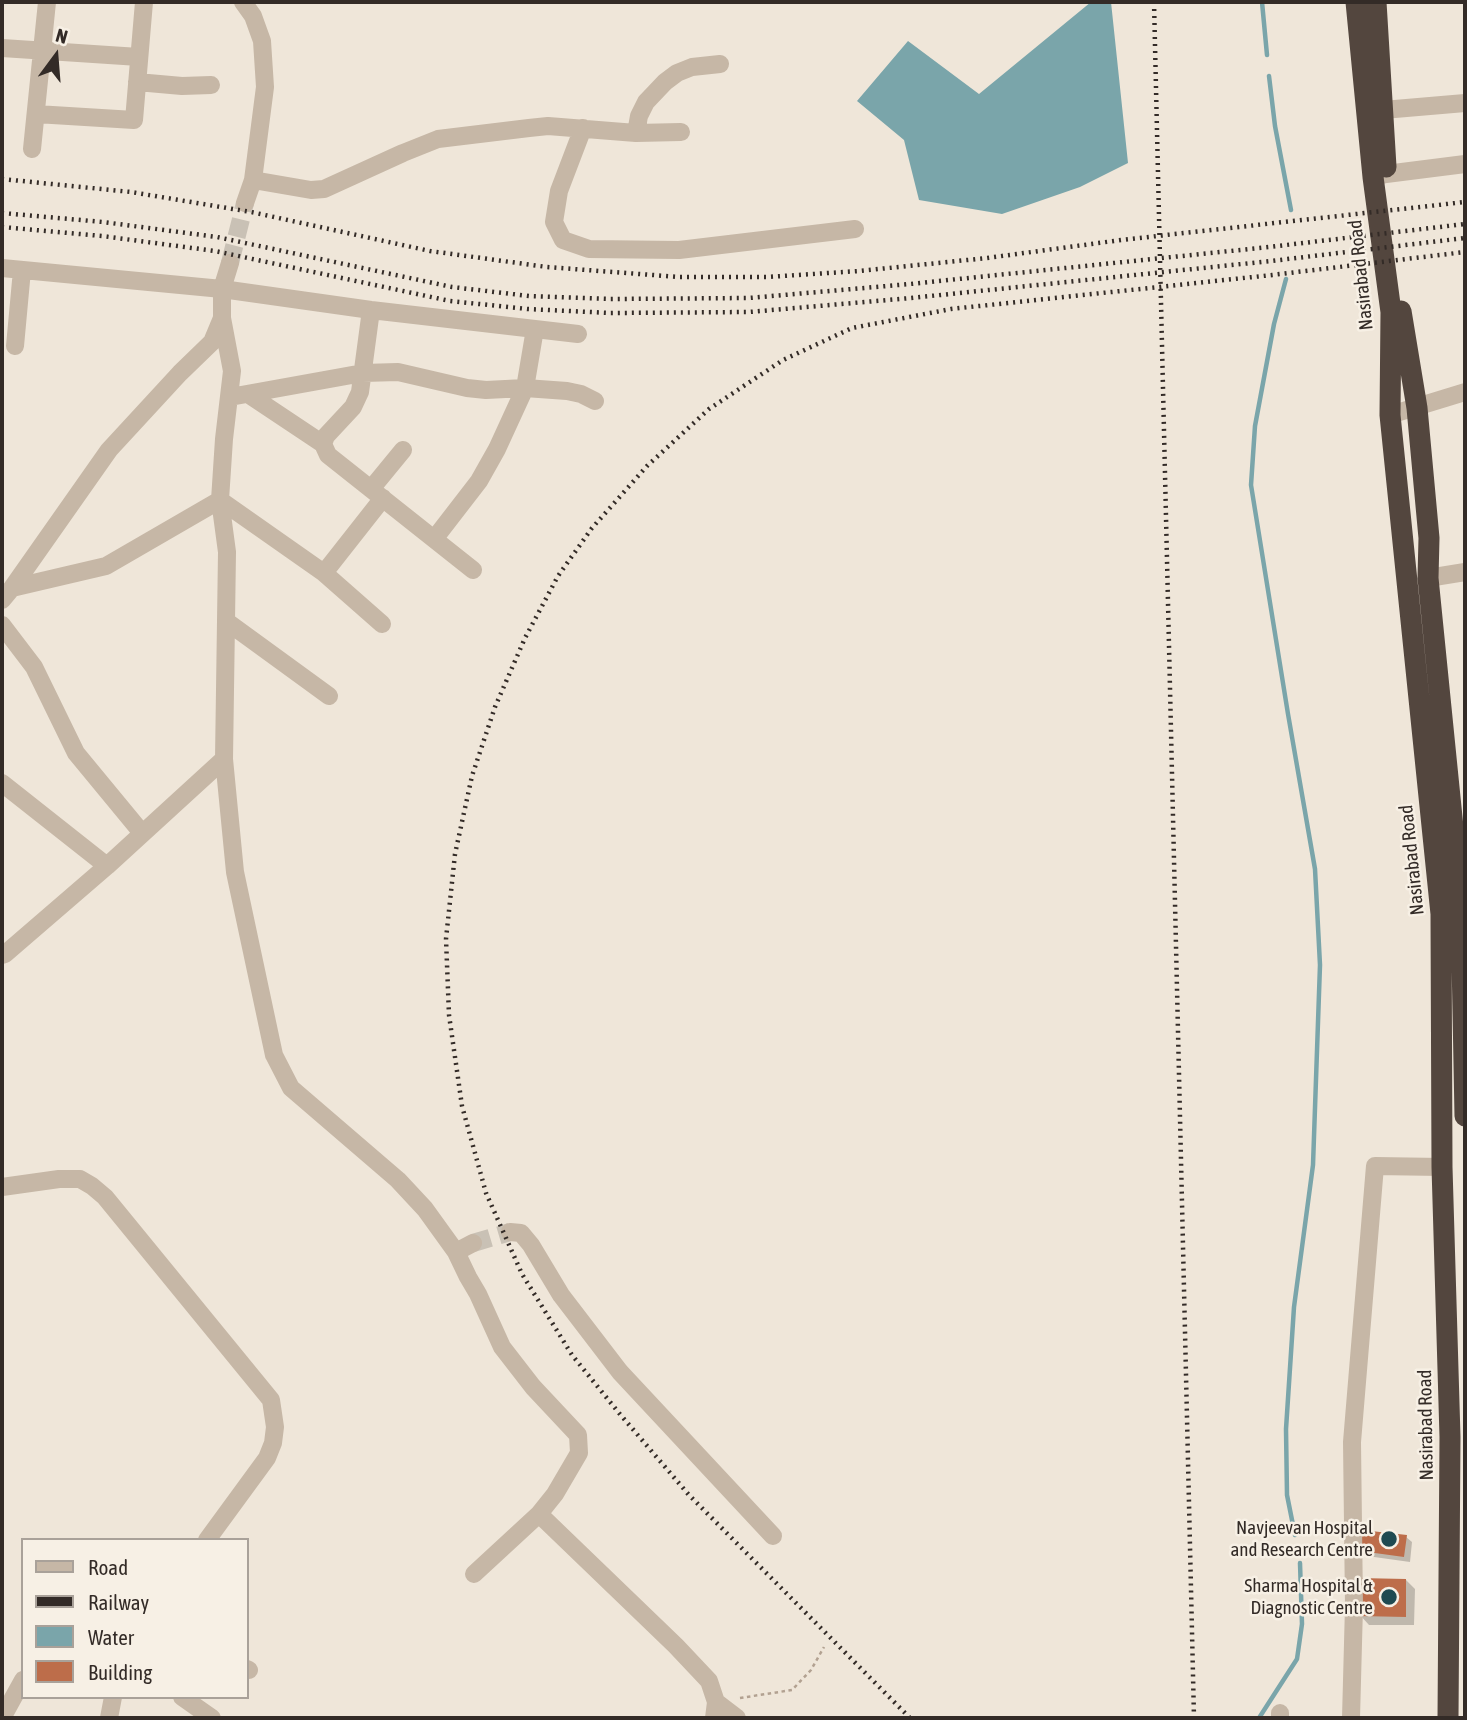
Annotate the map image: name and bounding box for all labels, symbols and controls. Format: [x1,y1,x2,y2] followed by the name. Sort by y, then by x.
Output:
[21,21,91,91] north arrow
[53,24,70,48] text: N
[1344,219,1378,331] street label: Nasirabad Road
[1395,804,1429,916] street label: Nasirabad Road
[1414,1369,1438,1481] street label: Nasirabad Road
[1231,1517,1373,1561] place label: Navjeevan Hospital and Research Centre
[1379,1529,1399,1549] marker: Navjeevan Hospital and Research Centre
[21,1538,248,1699] legend
[88,1555,128,1579] text: Road
[1244,1575,1373,1619] place label: Sharma Hospital & Diagnostic Centre
[1379,1587,1399,1607] marker: Sharma Hospital & Diagnostic Centre
[88,1590,149,1614] text: Railway
[88,1625,134,1649] text: Water
[88,1660,152,1684] text: Building

